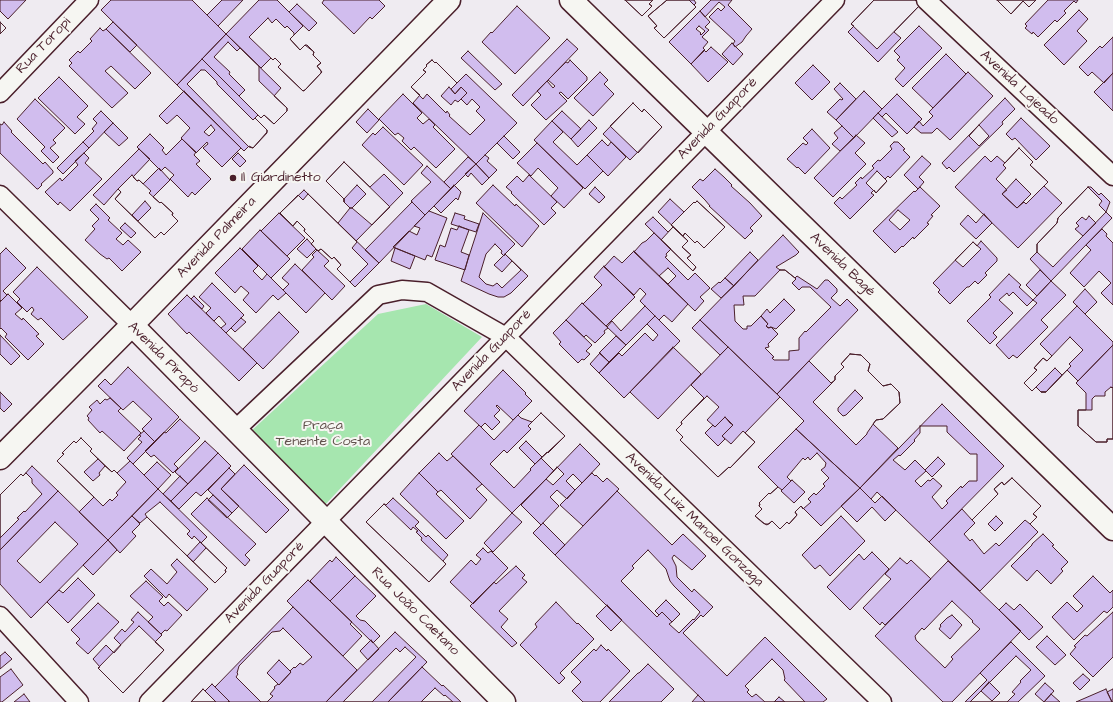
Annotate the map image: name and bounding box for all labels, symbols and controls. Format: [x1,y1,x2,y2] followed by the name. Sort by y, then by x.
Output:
[13,14,75,78] street label: Rua Toropi
[976,47,1062,129] street label: Avenida Lajeado
[675,74,761,164] street label: Avenida Guaporé
[241,170,321,186] place label: Il Giardinetto
[228,173,238,183] marker: Il Giardinetto
[174,194,260,282] street label: Avenida Palmeira
[806,230,878,300] street label: Avenida Bagé
[449,306,535,396] street label: Avenida Guaporé
[124,319,202,397] street label: Avenida Pirapó
[276,418,370,450] park label: Praça Tenente Costa
[621,449,767,591] street label: Avenida Luiz Manoel Gonzaga
[222,538,308,628] street label: Avenida Guaporé
[367,564,463,660] street label: Rua João Caetano

